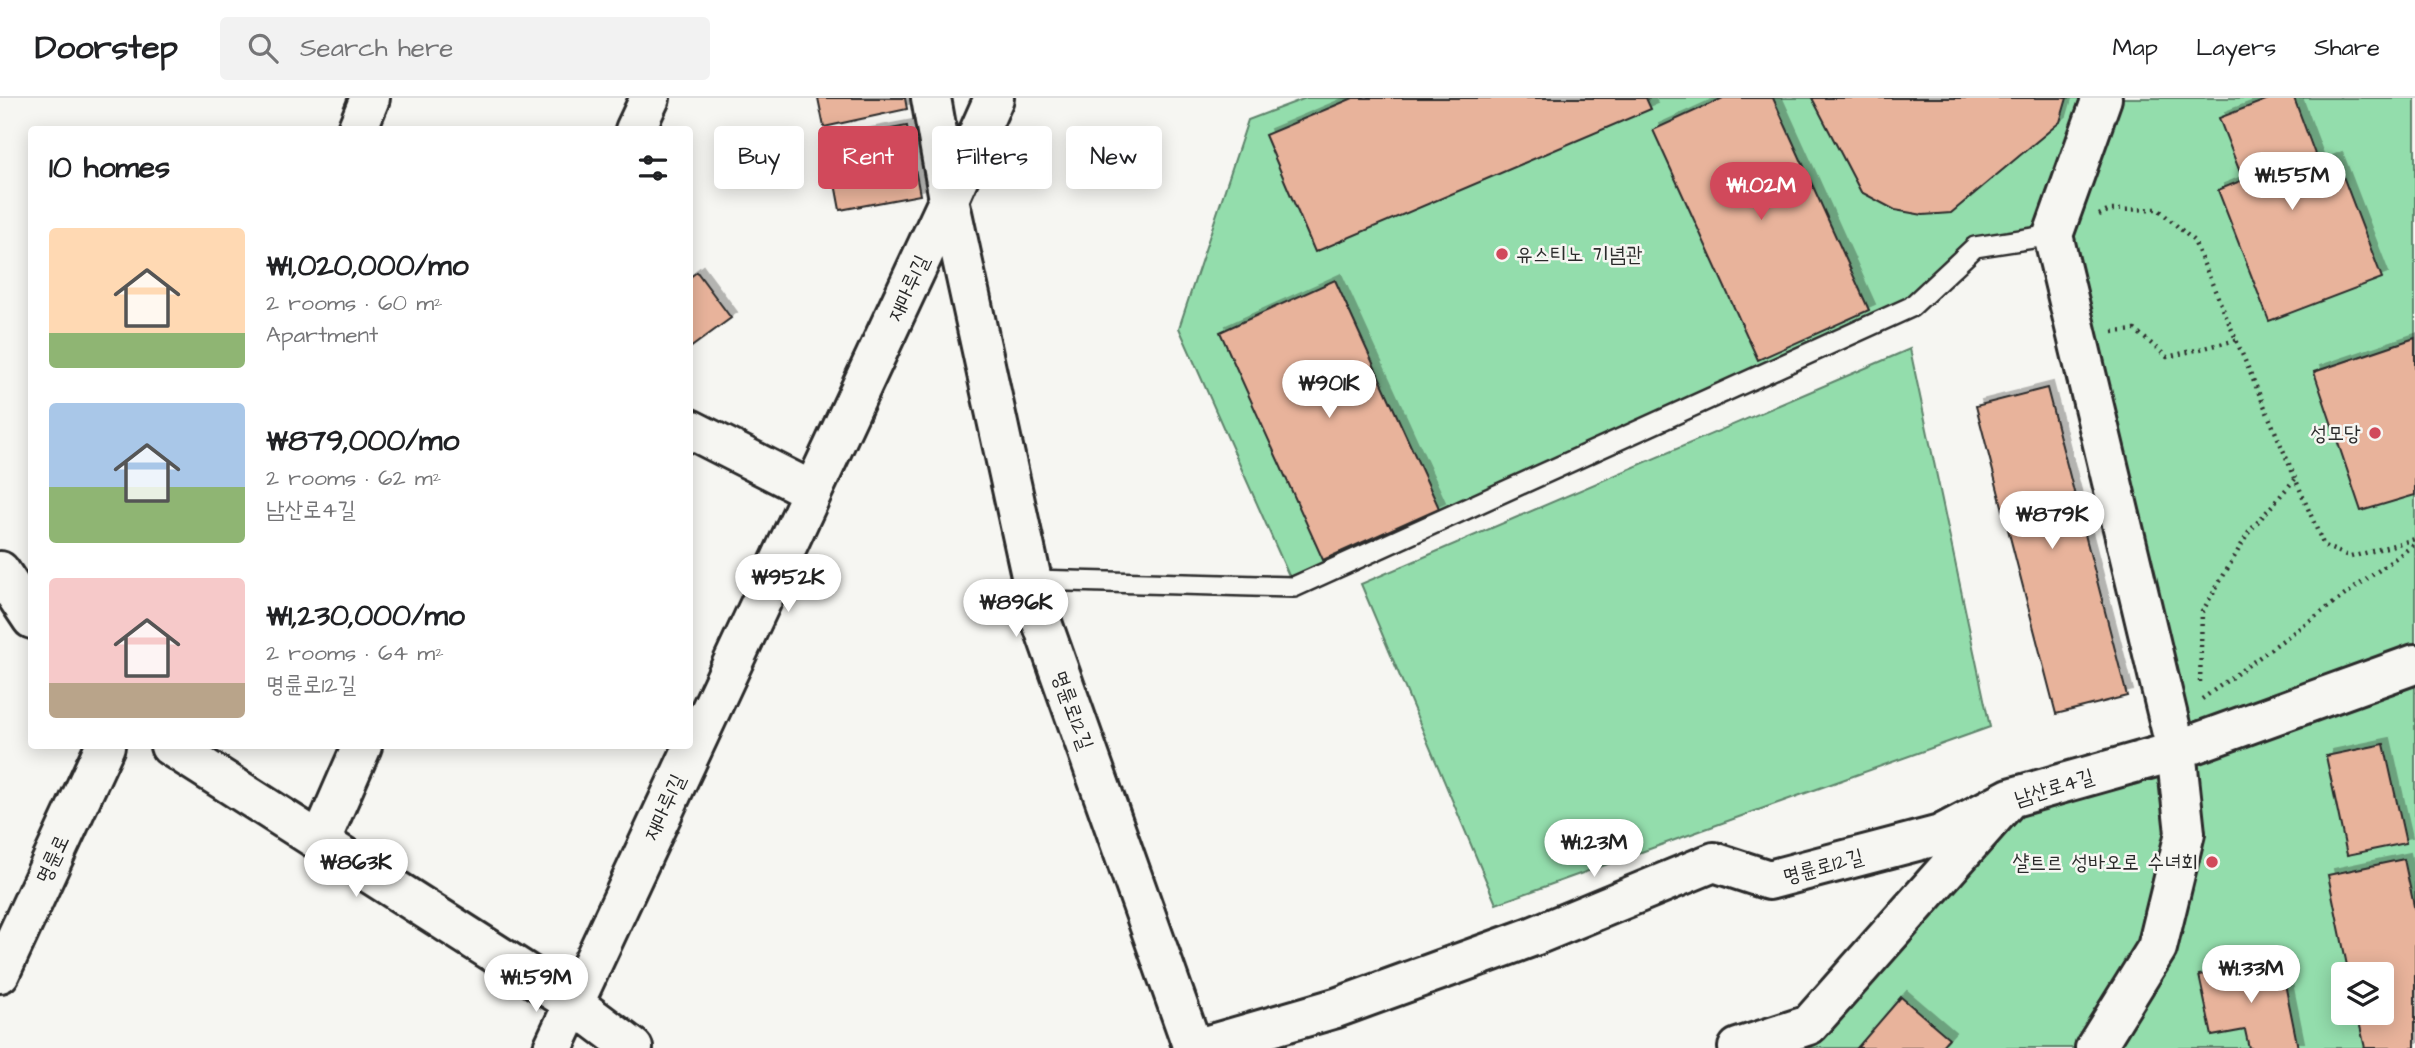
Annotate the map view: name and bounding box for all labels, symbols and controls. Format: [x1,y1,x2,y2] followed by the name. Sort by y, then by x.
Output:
[220,17,710,80] search box
[35,25,178,71] text: Doorstep
[244,29,282,67] icon: search
[300,30,453,66] text: Search here
[2113,31,2158,65] text: Map
[2196,31,2276,65] text: Layers
[2314,31,2380,65] text: Share
[714,126,804,189] chip: Buy
[818,126,918,189] chip: Rent
[932,126,1052,189] chip: Filters
[1066,126,1162,189] chip: New
[49,147,170,189] text: 10 homes
[634,149,672,187] icon: filters
[2235,152,2349,212] pin: ₩1.55M
[2255,159,2329,191] text: ₩1.55M
[1704,162,1818,222] pin: ₩1.02M
[1726,169,1796,201] text: ₩1.02M
[1516,240,1643,269] place label: 유스티노 기념관
[266,245,469,287] text: ₩1,020,000/mo
[1494,246,1510,262] marker: 유스티노 기념관
[880,250,936,326] street label: 재마루1길
[105,256,189,340] icon: home
[266,287,443,319] text: 2 rooms · 60 m²
[266,319,378,351] text: Apartment
[1280,360,1378,420] pin: ₩901K
[1298,367,1360,399] text: ₩901K
[2310,419,2361,448] place label: 성모당
[266,420,459,462] text: ₩879,000/mo
[2367,425,2383,441] marker: 성모당
[105,431,189,515] icon: home
[266,462,441,494] text: 2 rooms · 62 m²
[2003,491,2101,551] pin: ₩879K
[266,494,356,526] text: 남산로4길
[2015,498,2089,530] text: ₩879K
[739,554,837,614] pin: ₩952K
[751,561,825,593] text: ₩952K
[967,580,1065,639] pin: ₩896K
[979,586,1053,618] text: ₩896K
[266,595,465,637] text: ₩1,230,000/mo
[105,606,189,690] icon: home
[266,637,444,669] text: 2 rooms · 64 m²
[1045,667,1100,754] street label: 명륜로12길
[266,669,356,701] text: 명륜로12길
[2011,762,2098,813] street label: 남산로4길
[636,769,692,845] street label: 재마루1길
[1537,820,1651,879] pin: ₩1.23M
[1560,826,1628,858] text: ₩1.23M
[29,830,76,888] street label: 명륜로
[307,840,405,899] pin: ₩863K
[1780,842,1867,891] street label: 명륜로12길
[320,846,392,878] text: ₩863K
[2012,848,2198,877] place label: 샬트르 성바오로 수녀회
[2204,854,2220,870] marker: 샬트르 성바오로 수녀회
[2194,946,2308,1005] pin: ₩1.33M
[2218,952,2284,984] text: ₩1.33M
[479,954,593,1014] pin: ₩1.59M
[500,961,572,993] text: ₩1.59M
[2331,962,2394,1025] map controls
[2331,962,2394,1025] button: layers

